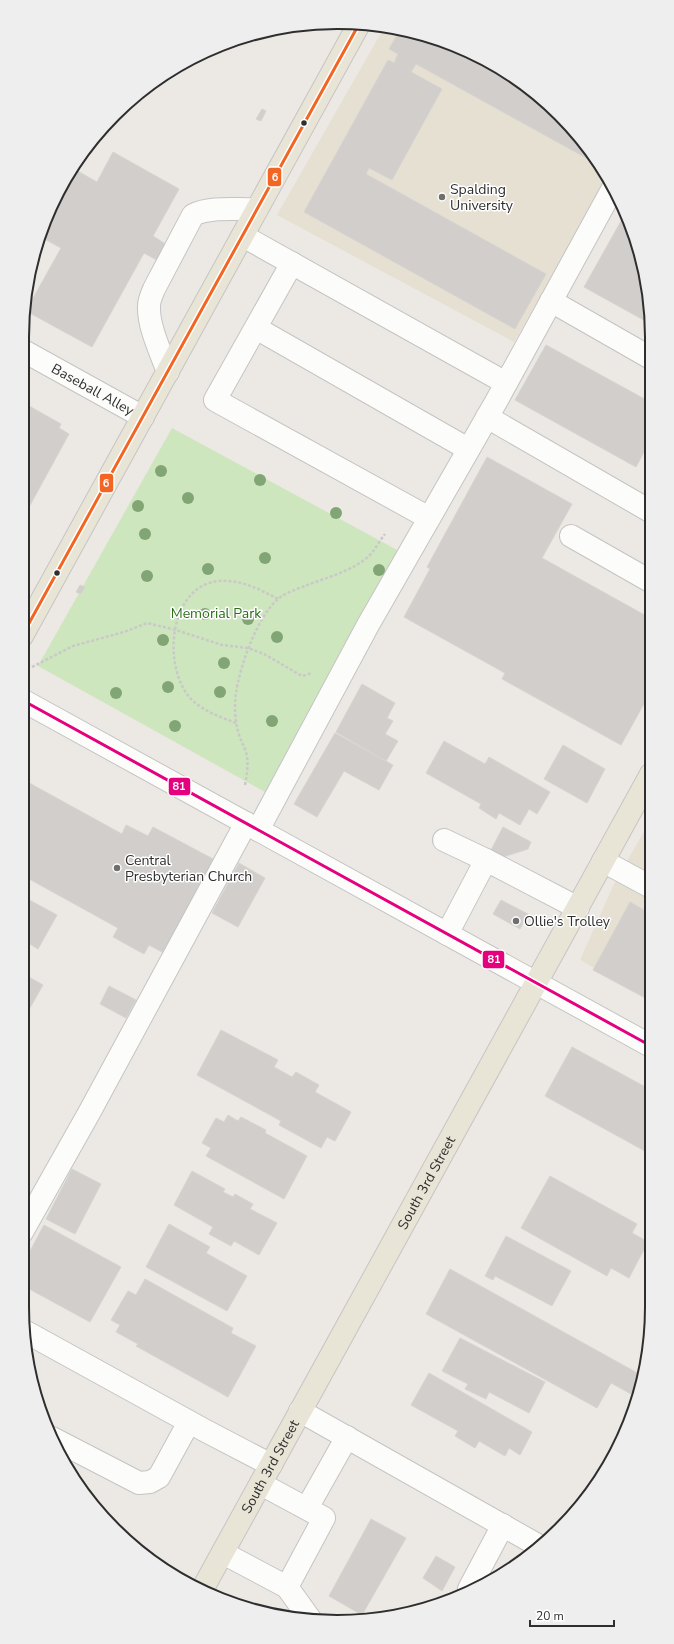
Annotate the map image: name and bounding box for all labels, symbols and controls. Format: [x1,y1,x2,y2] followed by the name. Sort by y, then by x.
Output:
[299,118,309,128] unlabelled marker
[267,167,282,187] line badge: 6
[272,170,279,185] text: 6
[450,180,514,215] place label: Spalding University
[437,192,447,202] marker: Spalding University
[48,359,138,421] street label: Baseball Alley
[99,473,114,493] line badge: 6
[103,476,110,491] text: 6
[52,568,62,578] unlabelled marker
[171,604,262,623] park label: Memorial Park
[168,777,191,796] line badge: 81
[172,779,186,794] text: 81
[125,851,252,886] place label: Central Presbyterian Church
[112,863,122,873] marker: Central Presbyterian Church
[524,912,611,931] place label: Ollie's Trolley
[511,916,521,926] marker: Ollie's Trolley
[482,950,505,969] line badge: 81
[487,952,501,967] text: 81
[393,1133,460,1233] street label: South 3rd Street
[237,1416,304,1517] street label: South 3rd Street
[530,1602,614,1628] scale bar
[536,1608,564,1624] text: 20 m

